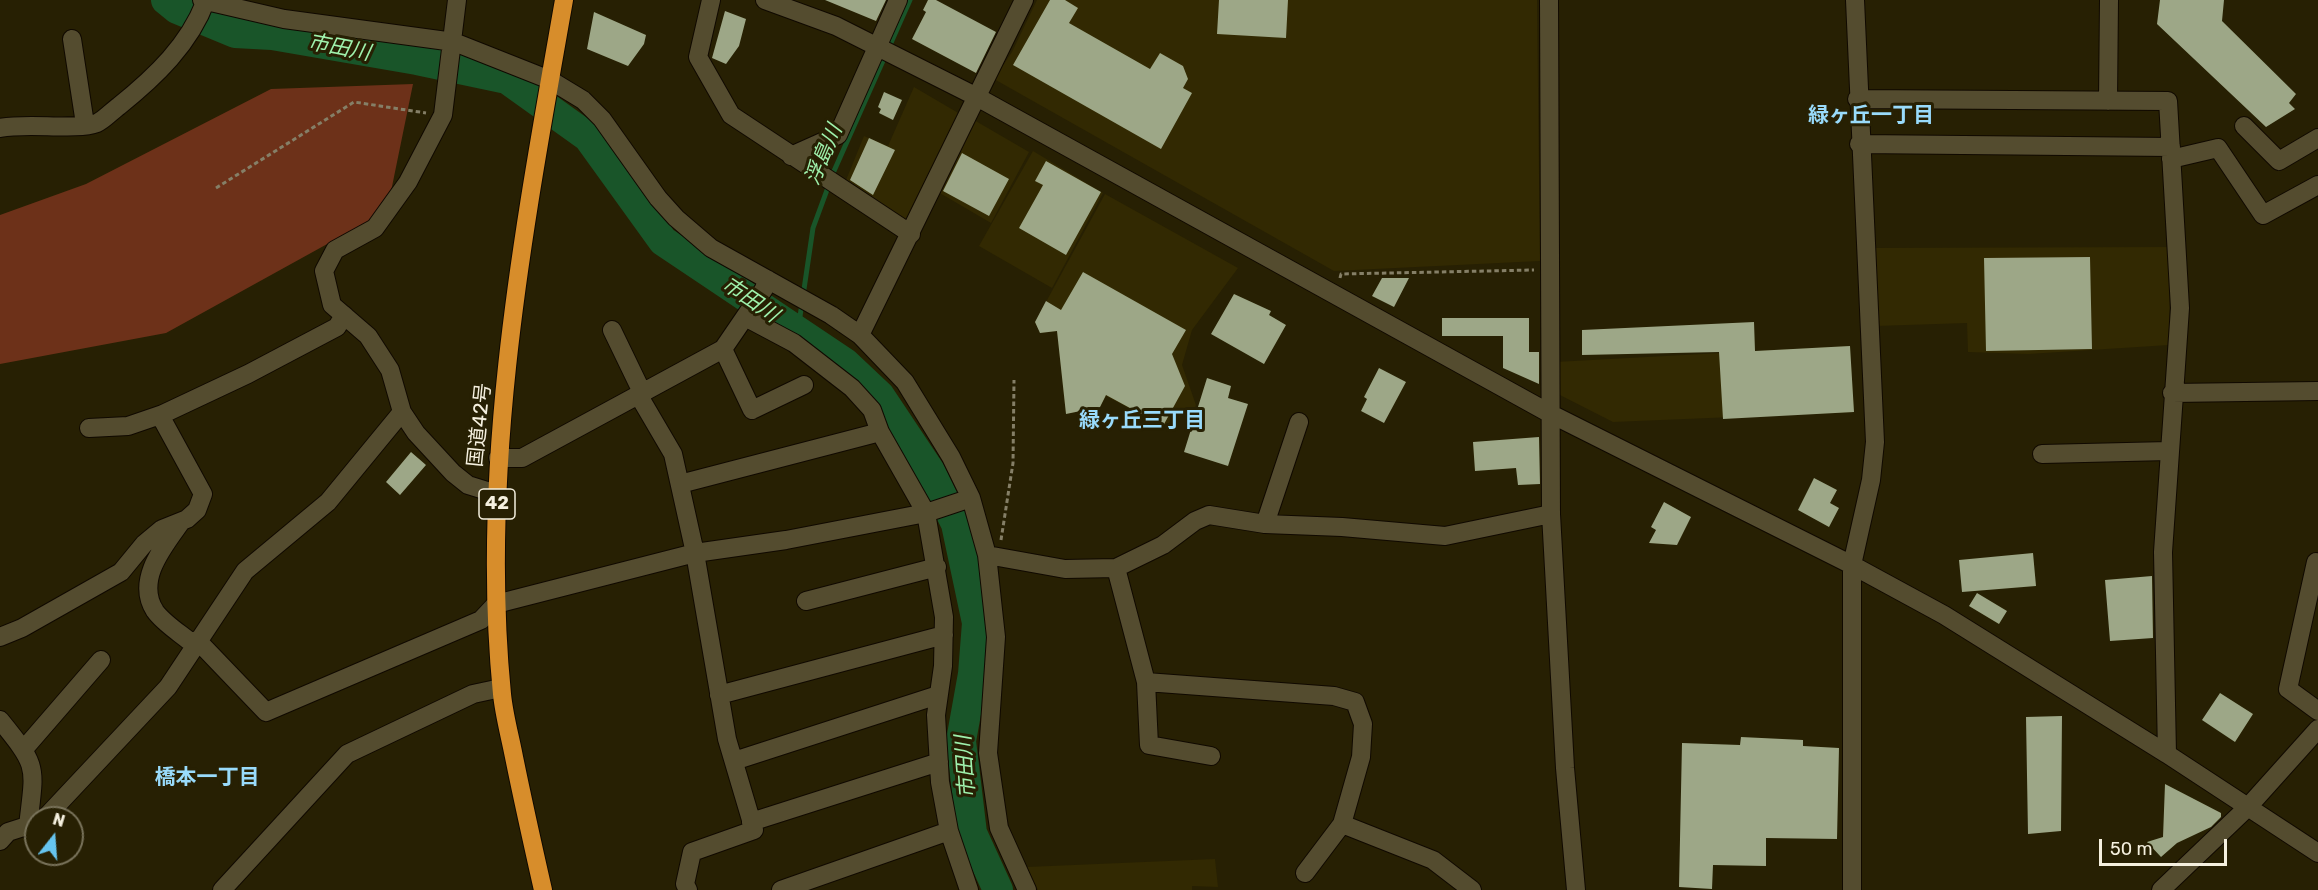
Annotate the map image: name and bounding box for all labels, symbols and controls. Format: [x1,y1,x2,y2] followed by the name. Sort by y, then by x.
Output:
[306,30,372,66] water label: 市田川
[1808,103,1934,129] district label: 緑ヶ丘一丁目
[800,121,848,189] water label: 浮島川
[717,272,783,328] water label: 市田川
[464,382,496,468] street label: 国道42号
[1079,408,1205,434] district label: 緑ヶ丘三丁目
[479,489,515,519] road number: 42
[951,735,981,799] water label: 市田川
[155,765,259,791] district label: 橋本一丁目
[24,806,84,866] north arrow
[51,809,67,831] text: N
[2102,827,2230,865] scale bar
[2110,838,2153,860] text: 50 m

